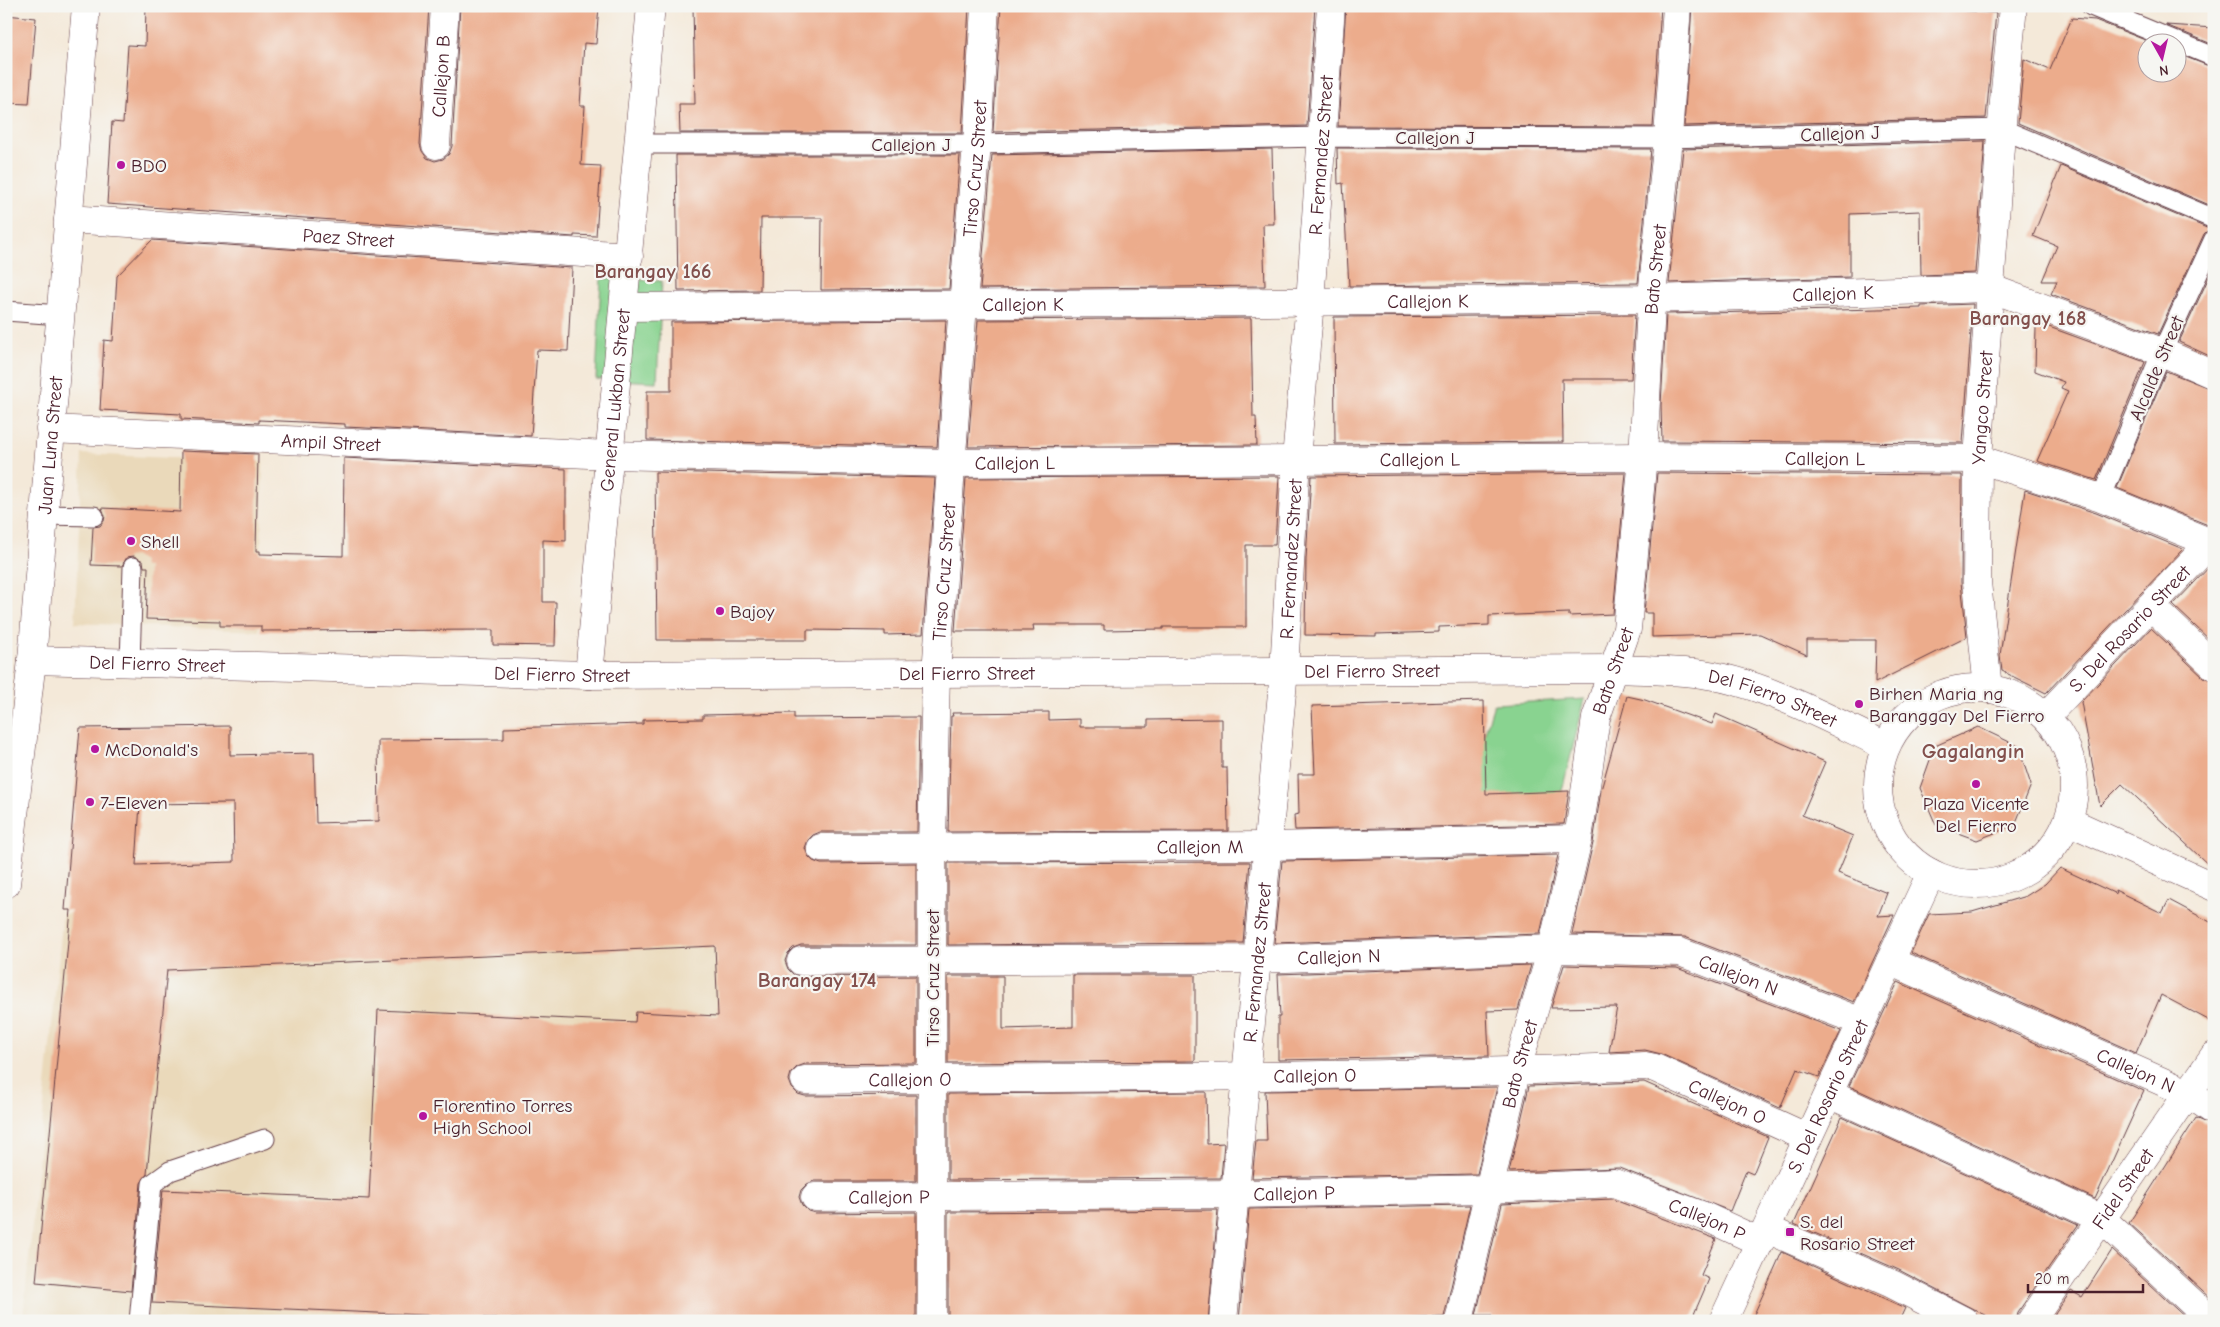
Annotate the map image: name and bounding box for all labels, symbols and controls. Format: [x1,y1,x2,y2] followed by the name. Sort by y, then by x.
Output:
[2138,32,2188,82] north arrow
[428,34,455,118] street label: Callejon B
[2158,61,2169,79] text: N
[1305,74,1338,236] street label: R. Fernandez Street
[959,99,992,238] street label: Tirso Cruz Street
[1800,122,1880,146] street label: Callejon J
[1395,127,1475,149] street label: Callejon J
[871,134,951,156] street label: Callejon J
[131,155,167,177] place label: BDO
[115,159,127,171] marker: BDO
[1641,223,1671,315] street label: Bato Street
[302,225,395,253] street label: Paez Street
[594,260,712,283] district label: Barangay 166
[1792,282,1874,306] street label: Callejon K
[1387,290,1469,313] street label: Callejon K
[982,294,1064,316] street label: Callejon K
[596,307,635,493] street label: General Lukban Street
[1970,307,2086,330] district label: Barangay 168
[2125,312,2189,424] street label: Alcalde Street
[1968,350,1998,465] street label: Yangco Street
[34,375,67,515] street label: Juan Luna Street
[281,430,381,456] street label: Ampil Street
[1785,448,1866,470] street label: Callejon L
[1380,449,1461,471] street label: Callejon L
[975,452,1056,475] street label: Callejon L
[1276,478,1307,640] street label: R. Fernandez Street
[928,503,960,642] street label: Tirso Cruz Street
[141,531,180,553] place label: Shell
[125,535,137,547] marker: Shell
[2065,561,2196,697] street label: S. Del Rosario Street
[730,601,775,623] place label: Bajoy
[714,605,726,617] marker: Bajoy
[1588,624,1639,717] street label: Bato Street
[89,652,226,677] street label: Del Fierro Street
[1304,660,1440,683] street label: Del Fierro Street
[494,662,630,687] street label: Del Fierro Street
[899,662,1035,685] street label: Del Fierro Street
[1706,665,1841,733] street label: Del Fierro Street
[1869,683,2044,727] place label: Birhen Maria ng Baranggay Del Fierro
[1853,698,1865,710] marker: Birhen Maria ng Baranggay Del Fierro
[105,739,198,761] place label: McDonald's
[1922,739,2024,763] district label: Gagalangin
[89,743,101,755] marker: McDonald's
[1970,778,1982,790] marker: Plaza Vicente Del Fierro
[100,792,168,814] place label: 7-Eleven
[1923,793,2029,837] place label: Plaza Vicente Del Fierro
[84,796,96,808] marker: 7-Eleven
[1157,836,1243,858] street label: Callejon M
[1239,881,1276,1043] street label: R. Fernandez Street
[922,909,944,1047] street label: Tirso Cruz Street
[1297,945,1381,970] street label: Callejon N
[1695,950,1781,1001] street label: Callejon N
[758,968,876,992] district label: Barangay 174
[1783,1016,1874,1177] street label: S. Del Rosario Street
[1498,1017,1543,1110] street label: Bato Street
[2093,1044,2178,1098] street label: Callejon N
[1273,1064,1357,1088] street label: Callejon O
[868,1069,952,1091] street label: Callejon O
[1685,1075,1769,1129] street label: Callejon O
[433,1095,572,1139] place label: Florentino Torres High School
[417,1110,429,1122] marker: Florentino Torres High School
[2088,1144,2159,1234] street label: Fidel Street
[1253,1182,1335,1206] street label: Callejon P
[848,1186,930,1209] street label: Callejon P
[1665,1194,1749,1246] street label: Callejon P
[1800,1211,1915,1255] place label: S. del Rosario Street
[1784,1226,1796,1238] marker: S. del Rosario Street
[2028,1262,2142,1294] scale bar
[2035,1270,2069,1288] text: 20 m

